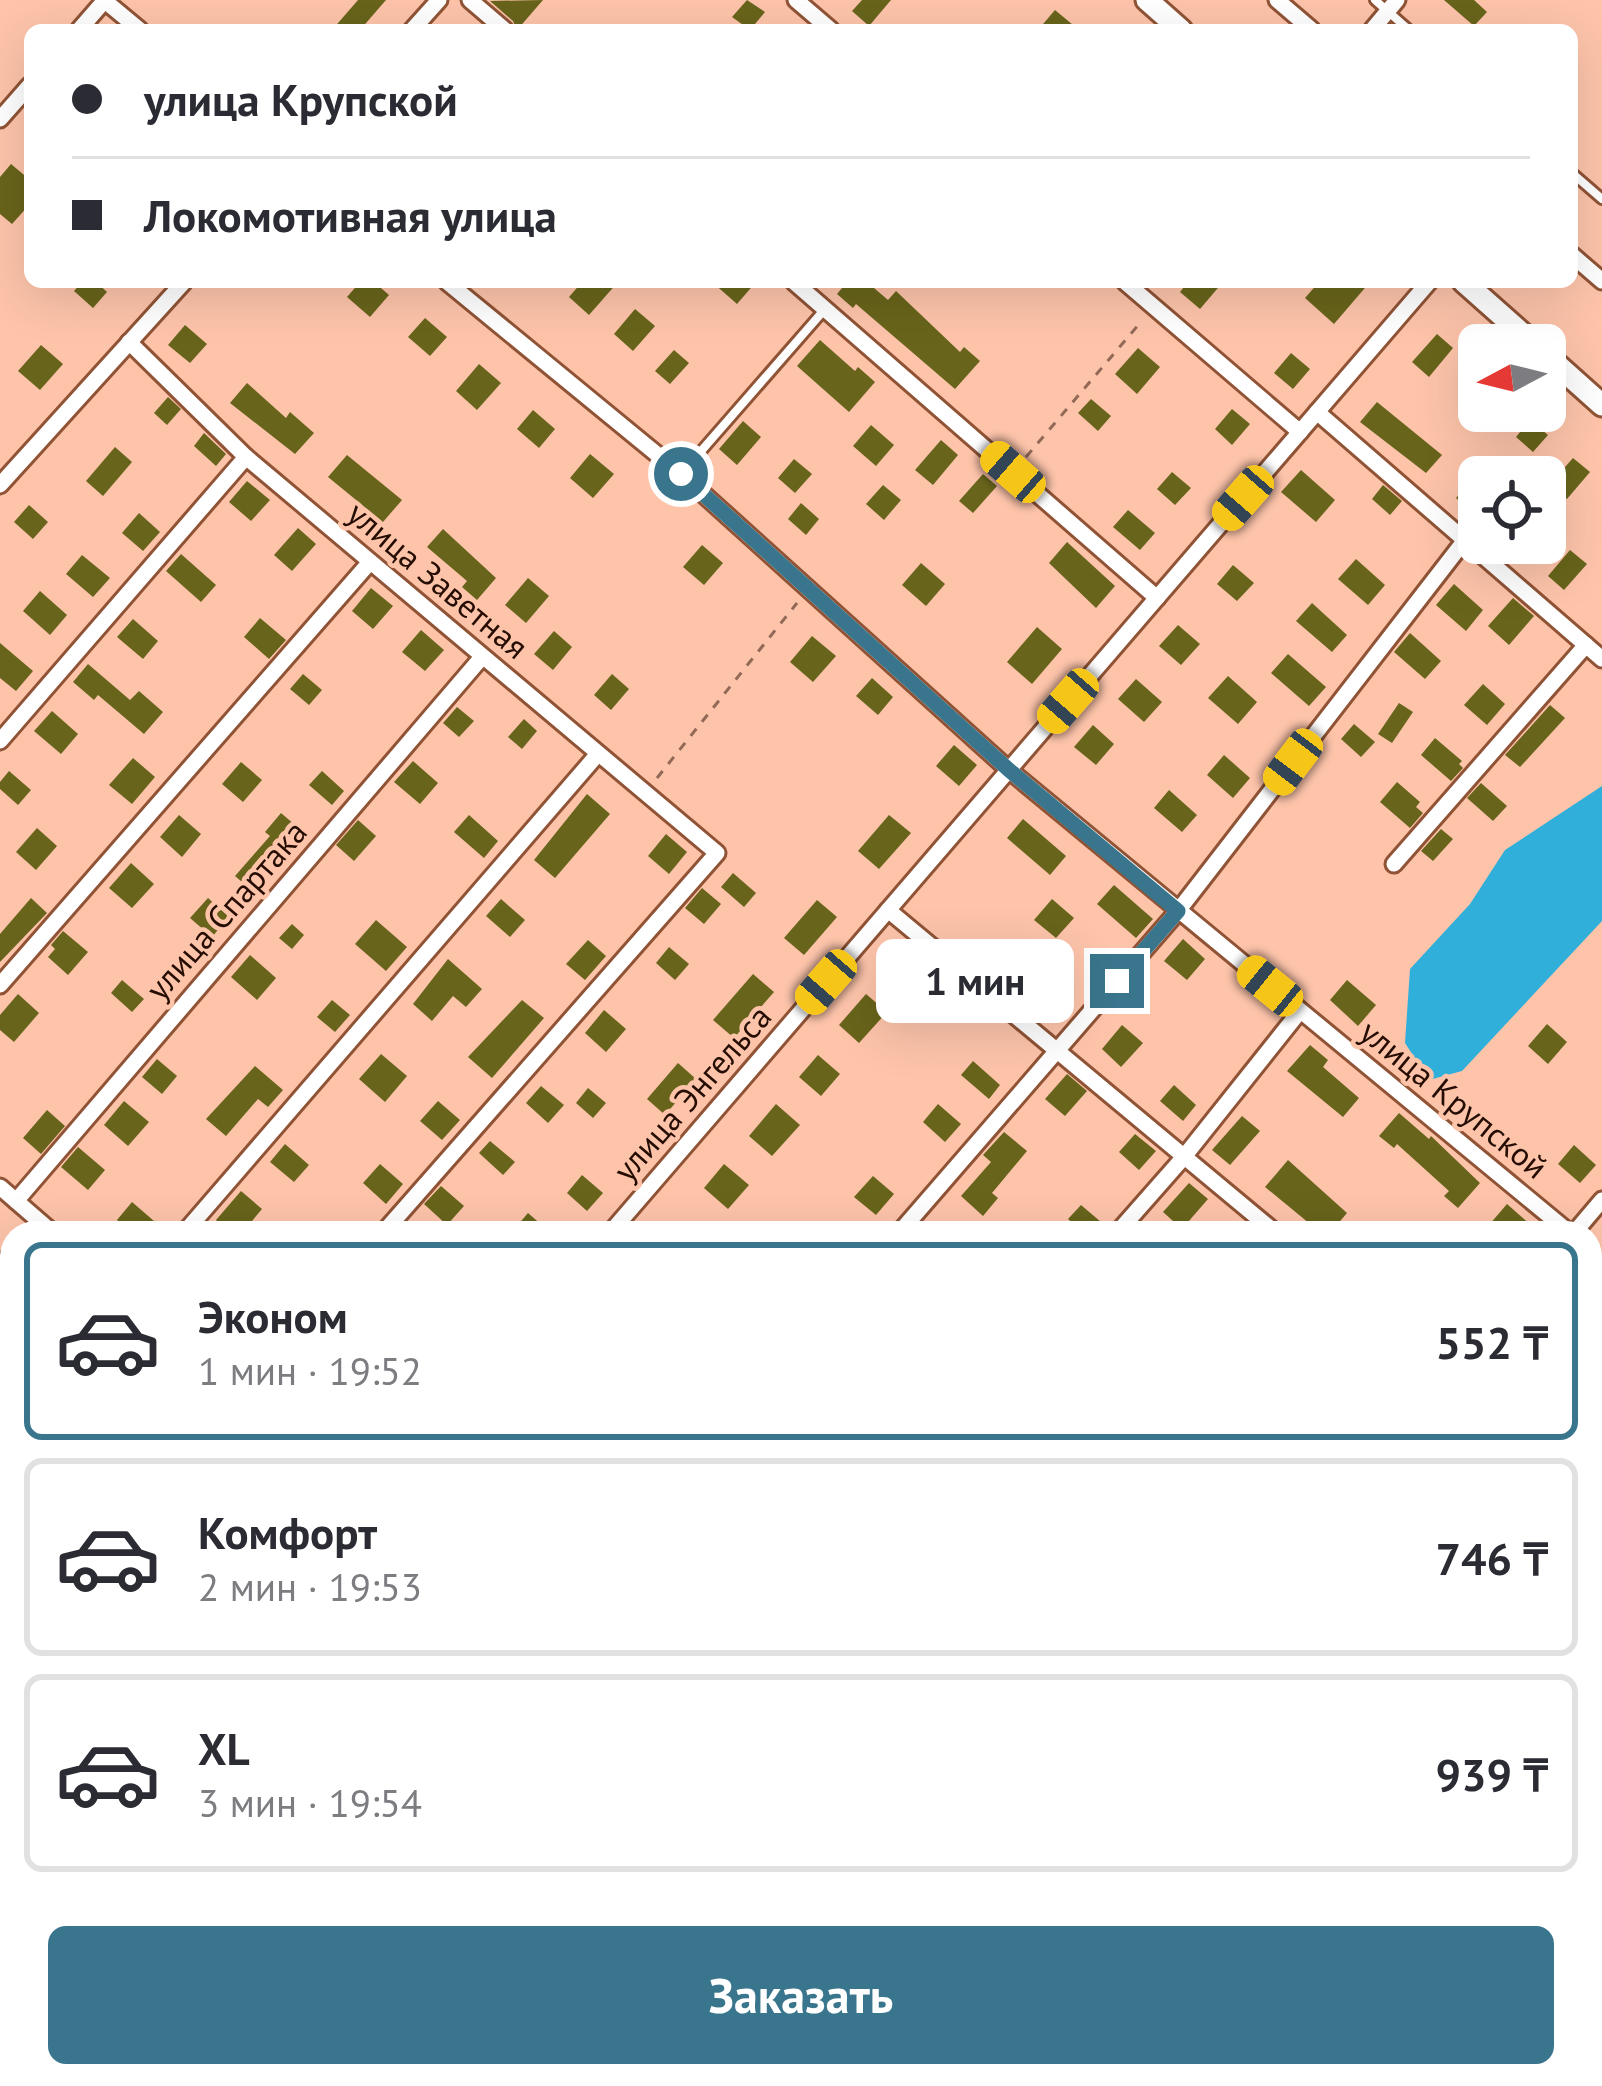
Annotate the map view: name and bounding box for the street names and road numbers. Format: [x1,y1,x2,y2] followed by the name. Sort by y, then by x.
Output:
[339,491,538,668] street label: улица Заветная
[136,811,316,1009] street label: улица Спартака
[603,995,780,1190] street label: улица Энгельса
[1352,1010,1557,1188] street label: улица Крупской

